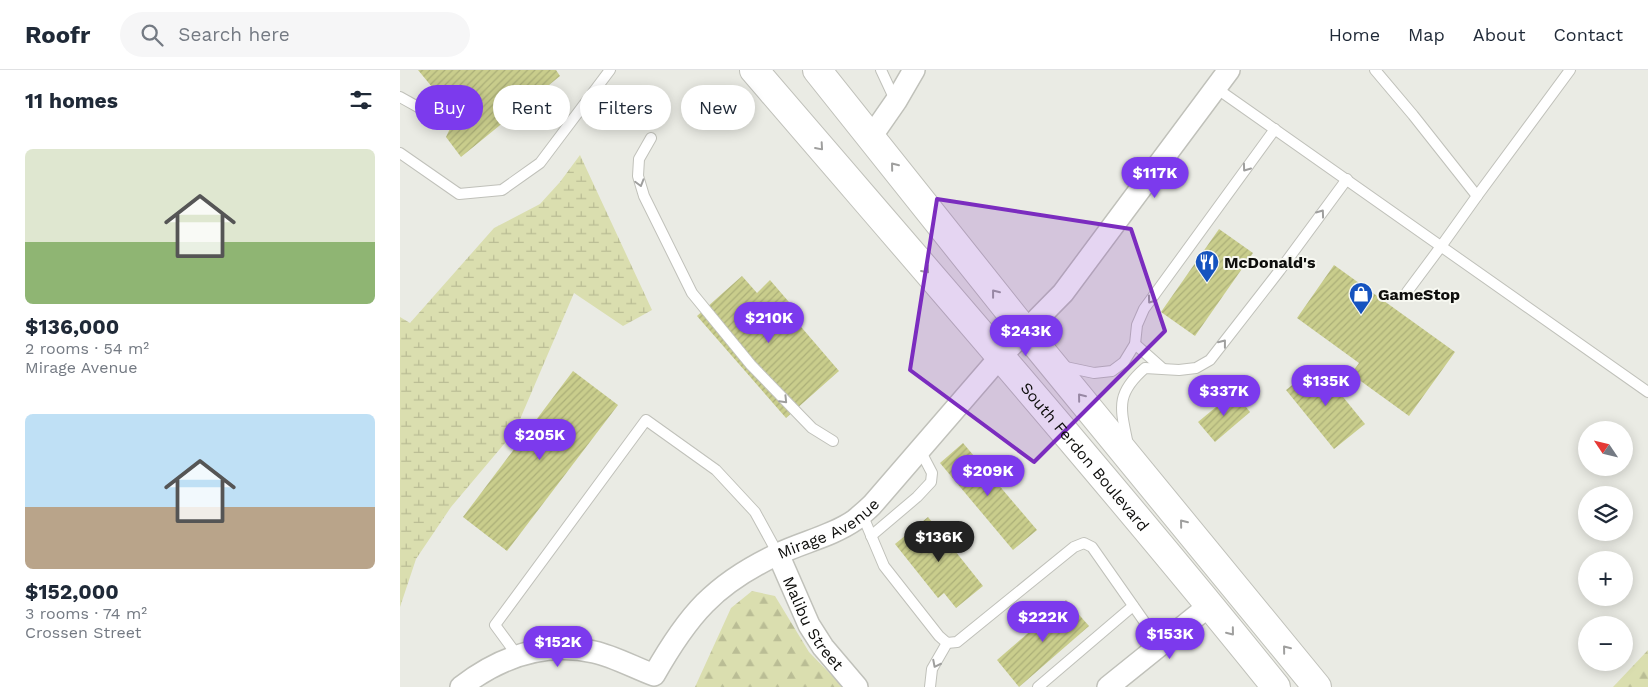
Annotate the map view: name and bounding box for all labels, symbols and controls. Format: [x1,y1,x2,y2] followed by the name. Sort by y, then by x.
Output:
[120,12,470,57] search box
[25,21,90,49] text: Roofr
[138,21,166,49] icon: search
[178,23,290,46] text: Search here
[1329,24,1380,45] text: Home
[1408,24,1445,45] text: Map
[1473,24,1525,45] text: About
[1553,24,1623,45] text: Contact
[415,85,483,130] chip: Buy
[493,85,570,130] chip: Rent
[580,85,671,130] chip: Filters
[681,85,755,130] chip: New
[347,86,375,114] icon: filters
[25,88,118,113] text: 11 homes
[814,141,823,150] one-way arrow
[1120,156,1190,199] pin: $117K
[1243,162,1252,172] one-way arrow
[891,163,899,172] one-way arrow
[1133,163,1177,182] text: $117K
[635,178,645,187] one-way arrow
[155,181,245,271] icon: home
[1315,210,1325,219] one-way arrow
[1194,249,1220,283] restaurant icon: McDonald's
[1224,253,1316,272] place label: McDonald's
[920,264,928,273] one-way arrow
[1348,281,1374,315] shop icon: GameStop
[1378,285,1460,304] place label: GameStop
[992,289,1001,299] one-way arrow
[1148,294,1157,304] one-way arrow
[734,302,804,344] pin: $210K
[745,308,793,327] text: $210K
[25,314,119,339] text: $136,000
[991,314,1061,357] pin: $243K
[1001,321,1051,340] text: $243K
[25,339,149,358] text: 2 rooms · 54 m²
[1218,340,1226,349] one-way arrow
[25,358,137,377] text: Mirage Avenue
[1291,364,1361,407] pin: $135K
[1302,371,1350,390] text: $135K
[1189,374,1259,417] pin: $337K
[1017,379,1153,535] street label: South Ferdon Boulevard
[1199,381,1249,400] text: $337K
[779,394,788,403] one-way arrow
[1077,394,1086,403] one-way arrow
[505,418,575,461] pin: $205K
[1578,421,1632,476] north arrow
[1578,421,1633,671] map controls
[515,425,565,444] text: $205K
[155,446,245,536] icon: home
[953,454,1023,497] pin: $209K
[962,461,1014,480] text: $209K
[1578,486,1633,541] button: layers
[775,495,883,563] street label: Mirage Avenue
[904,520,974,563] pin: $136K
[1180,520,1189,529] one-way arrow
[915,527,963,546] text: $136K
[1578,551,1633,606] button: +
[779,574,848,674] street label: Malibu Street
[25,579,119,604] text: $152,000
[1008,600,1078,643] pin: $222K
[25,604,147,623] text: 3 rooms · 74 m²
[1018,607,1068,626] text: $222K
[1578,616,1633,671] button: −
[1135,618,1205,660] pin: $153K
[25,623,141,642] text: Crossen Street
[1146,624,1194,643] text: $153K
[523,626,593,668] pin: $152K
[1226,626,1234,635] one-way arrow
[534,632,582,651] text: $152K
[1284,646,1292,655] one-way arrow
[932,659,942,668] one-way arrow

